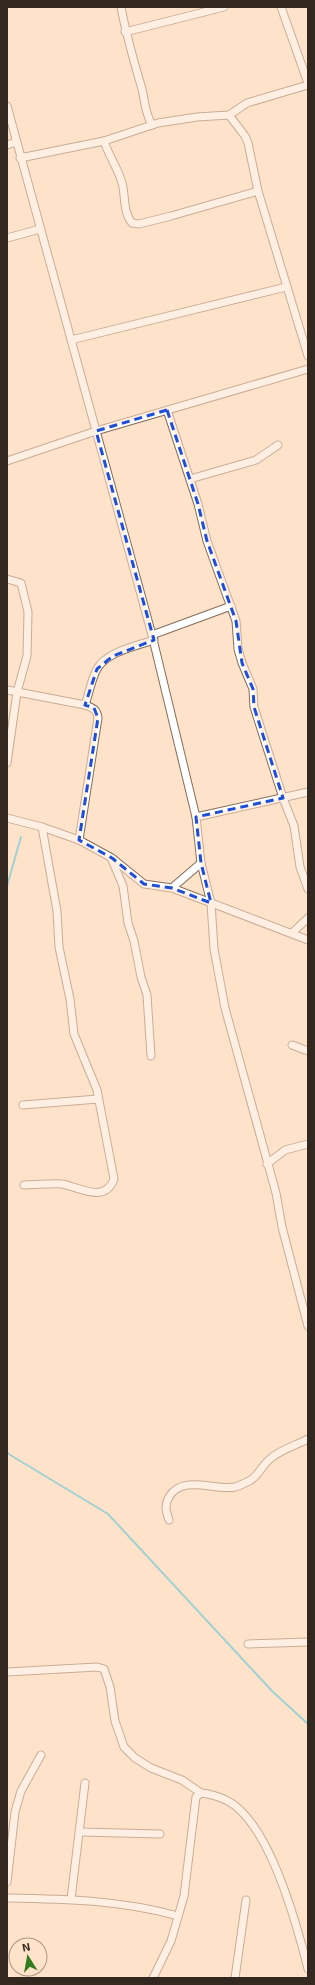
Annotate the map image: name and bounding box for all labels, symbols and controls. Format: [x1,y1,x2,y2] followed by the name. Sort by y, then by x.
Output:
[8,1937,48,1977] north arrow
[21,1940,31,1954] text: N

